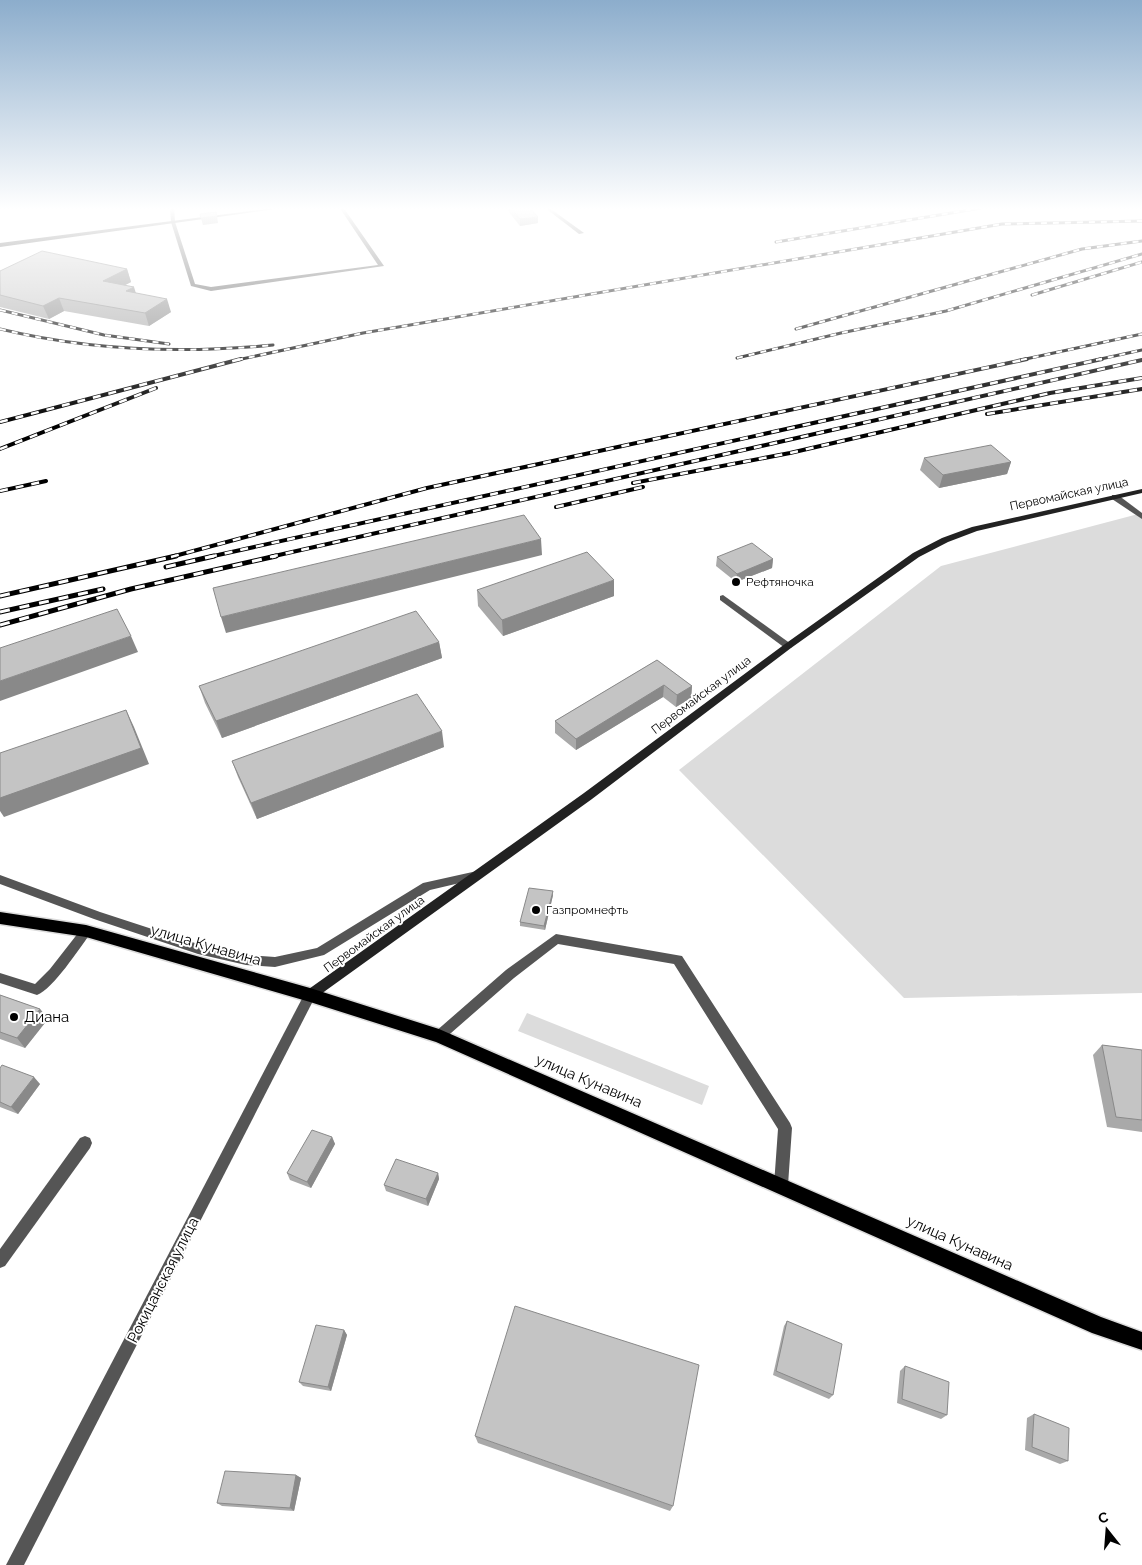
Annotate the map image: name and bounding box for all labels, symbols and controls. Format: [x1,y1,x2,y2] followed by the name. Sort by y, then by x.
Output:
[1008,475,1130,513] street label: Первомайская улица
[746,575,814,589] place label: Рефтяночка
[730,576,742,588] marker: Рефтяночка
[649,653,753,737] street label: Первомайская улица
[321,893,427,975] street label: Первомайская улица
[546,903,628,917] place label: Газпромнефть
[530,904,542,916] marker: Газпромнефть
[149,921,263,969] street label: улица Кунавина
[24,1008,69,1026] place label: Диана
[8,1011,20,1023] marker: Диана
[533,1050,645,1112] street label: улица Кунавина
[904,1212,1016,1274] street label: улица Кунавина
[124,1214,202,1346] street label: Рокицанская улица
[1082,1505,1132,1555] north arrow
[1096,1508,1111,1527] text: С

